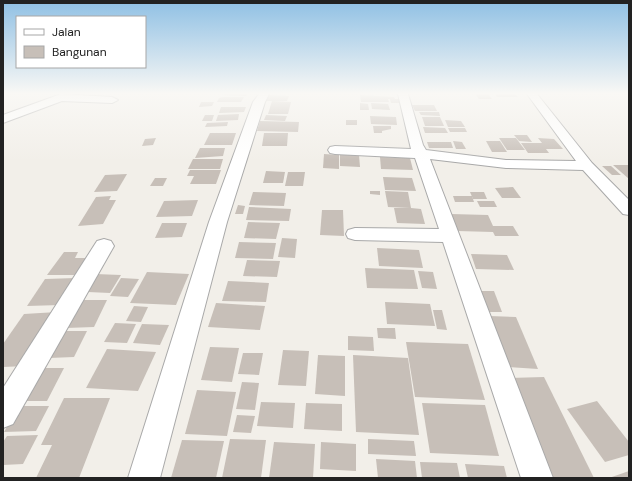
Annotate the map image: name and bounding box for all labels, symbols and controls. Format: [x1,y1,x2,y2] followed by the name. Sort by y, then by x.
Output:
[16,16,146,68] legend
[52,24,81,40] text: Jalan
[52,44,107,60] text: Bangunan

